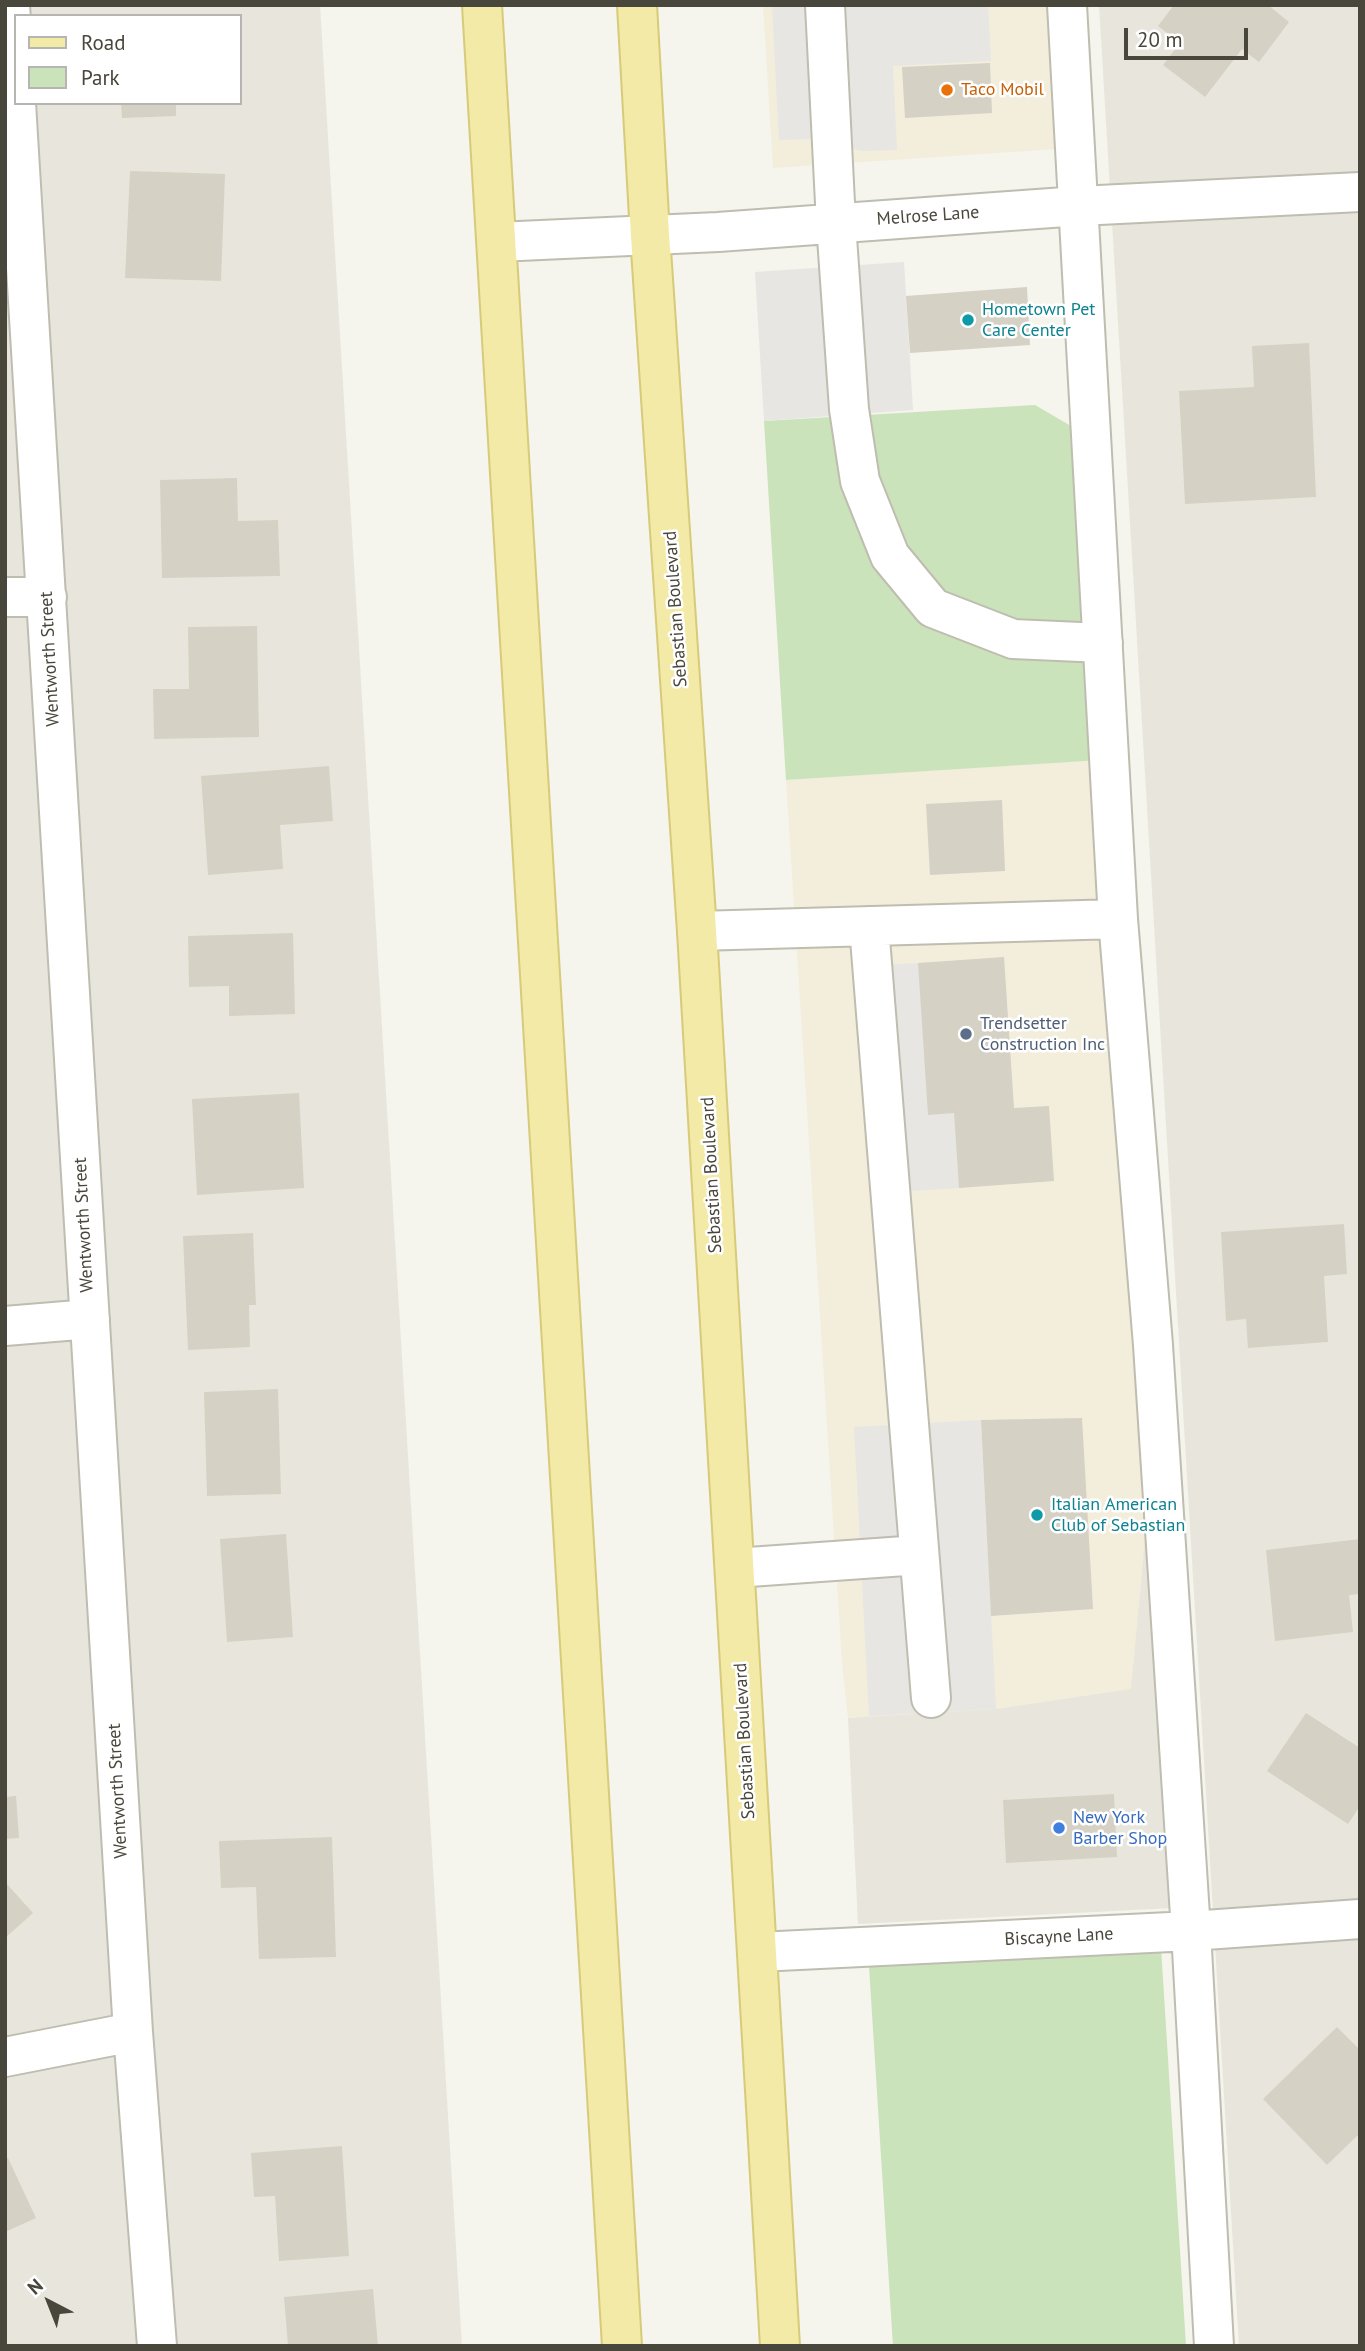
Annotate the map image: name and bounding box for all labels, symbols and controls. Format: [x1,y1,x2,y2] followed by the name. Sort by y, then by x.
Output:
[14,14,242,105] legend
[1127,14,1251,58] scale bar
[1137,26,1183,53] text: 20 m
[81,29,125,56] text: Road
[81,64,120,91] text: Park
[961,79,1044,101] place label: Taco Mobil
[939,82,955,98] marker: Taco Mobil
[876,202,980,230] street label: Melrose Lane
[982,299,1095,342] place label: Hometown Pet Care Center
[960,312,976,328] marker: Hometown Pet Care Center
[660,530,692,688] street label: Sebastian Boulevard
[36,591,64,727] street label: Wentworth Street
[980,1013,1105,1056] place label: Trendsetter Construction Inc
[958,1026,974,1042] marker: Trendsetter Construction Inc
[697,1096,727,1254] street label: Sebastian Boulevard
[70,1157,98,1293] street label: Wentworth Street
[1051,1494,1185,1536] place label: Italian American Club of Sebastian
[1029,1507,1045,1523] marker: Italian American Club of Sebastian
[730,1662,760,1820] street label: Sebastian Boulevard
[104,1723,132,1859] street label: Wentworth Street
[1073,1807,1167,1850] place label: New York Barber Shop
[1051,1820,1067,1836] marker: New York Barber Shop
[1004,1923,1114,1951] street label: Biscayne Lane
[14,2267,84,2337] north arrow
[22,2273,48,2299] text: N

